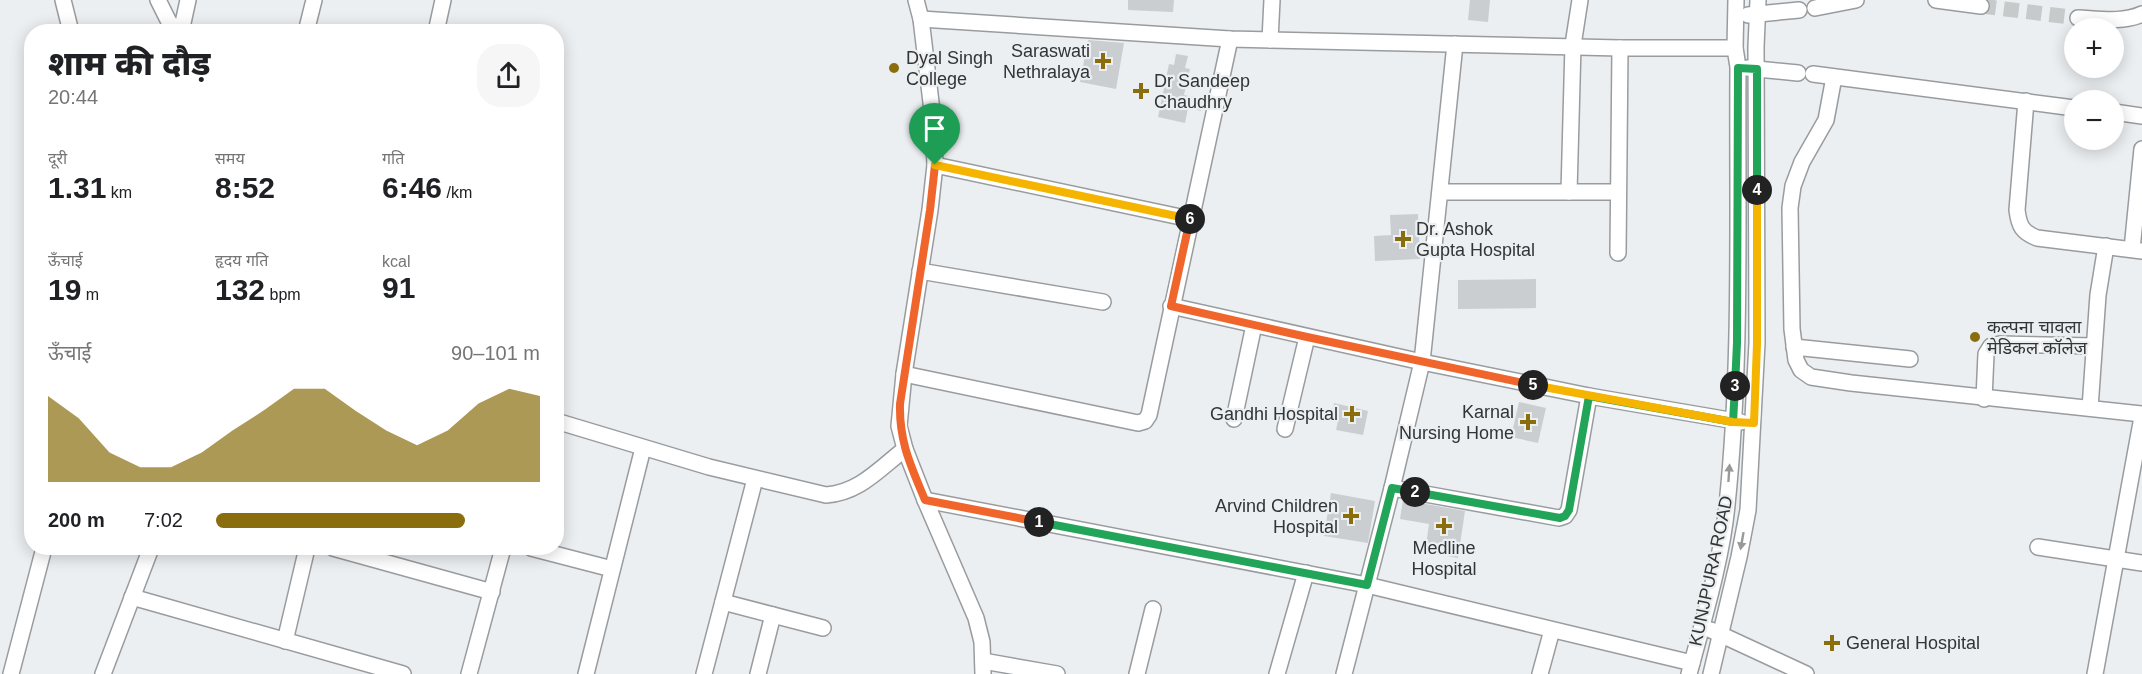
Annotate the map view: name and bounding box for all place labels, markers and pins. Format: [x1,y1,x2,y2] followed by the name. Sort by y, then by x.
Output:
[1003,41,1091,82] place label: Saraswati Nethralaya
[906,48,993,89] place label: Dyal Singh College
[1094,52,1112,70] marker: Saraswati Nethralaya
[887,61,901,75] marker: Dyal Singh College
[1154,71,1250,112] place label: Dr Sandeep Chaudhry
[1132,82,1150,100] marker: Dr Sandeep Chaudhry
[909,103,960,165] pin
[1742,175,1772,205] pin: 4
[1175,204,1205,234] pin: 6
[1416,219,1535,260] place label: Dr. Ashok Gupta Hospital
[1394,230,1412,248] marker: Dr. Ashok Gupta Hospital
[1987,317,2088,358] place label: कल्पना चावला मेडिकल कॉलेज
[1968,330,1982,344] marker: कल्पना चावला मेडिकल कॉलेज
[1518,370,1548,400] pin: 5
[1720,371,1750,401] pin: 3
[1399,402,1514,443] place label: Karnal Nursing Home
[1210,404,1338,424] place label: Gandhi Hospital
[1343,405,1361,423] marker: Gandhi Hospital
[1519,413,1537,431] marker: Karnal Nursing Home
[1400,477,1430,507] pin: 2
[1215,496,1338,537] place label: Arvind Children Hospital
[1024,507,1054,537] pin: 1
[1342,507,1360,525] marker: Arvind Children Hospital
[1435,517,1453,535] marker: Medline Hospital
[1411,538,1477,579] place label: Medline Hospital
[1846,633,1980,653] place label: General Hospital
[1823,634,1841,652] marker: General Hospital

